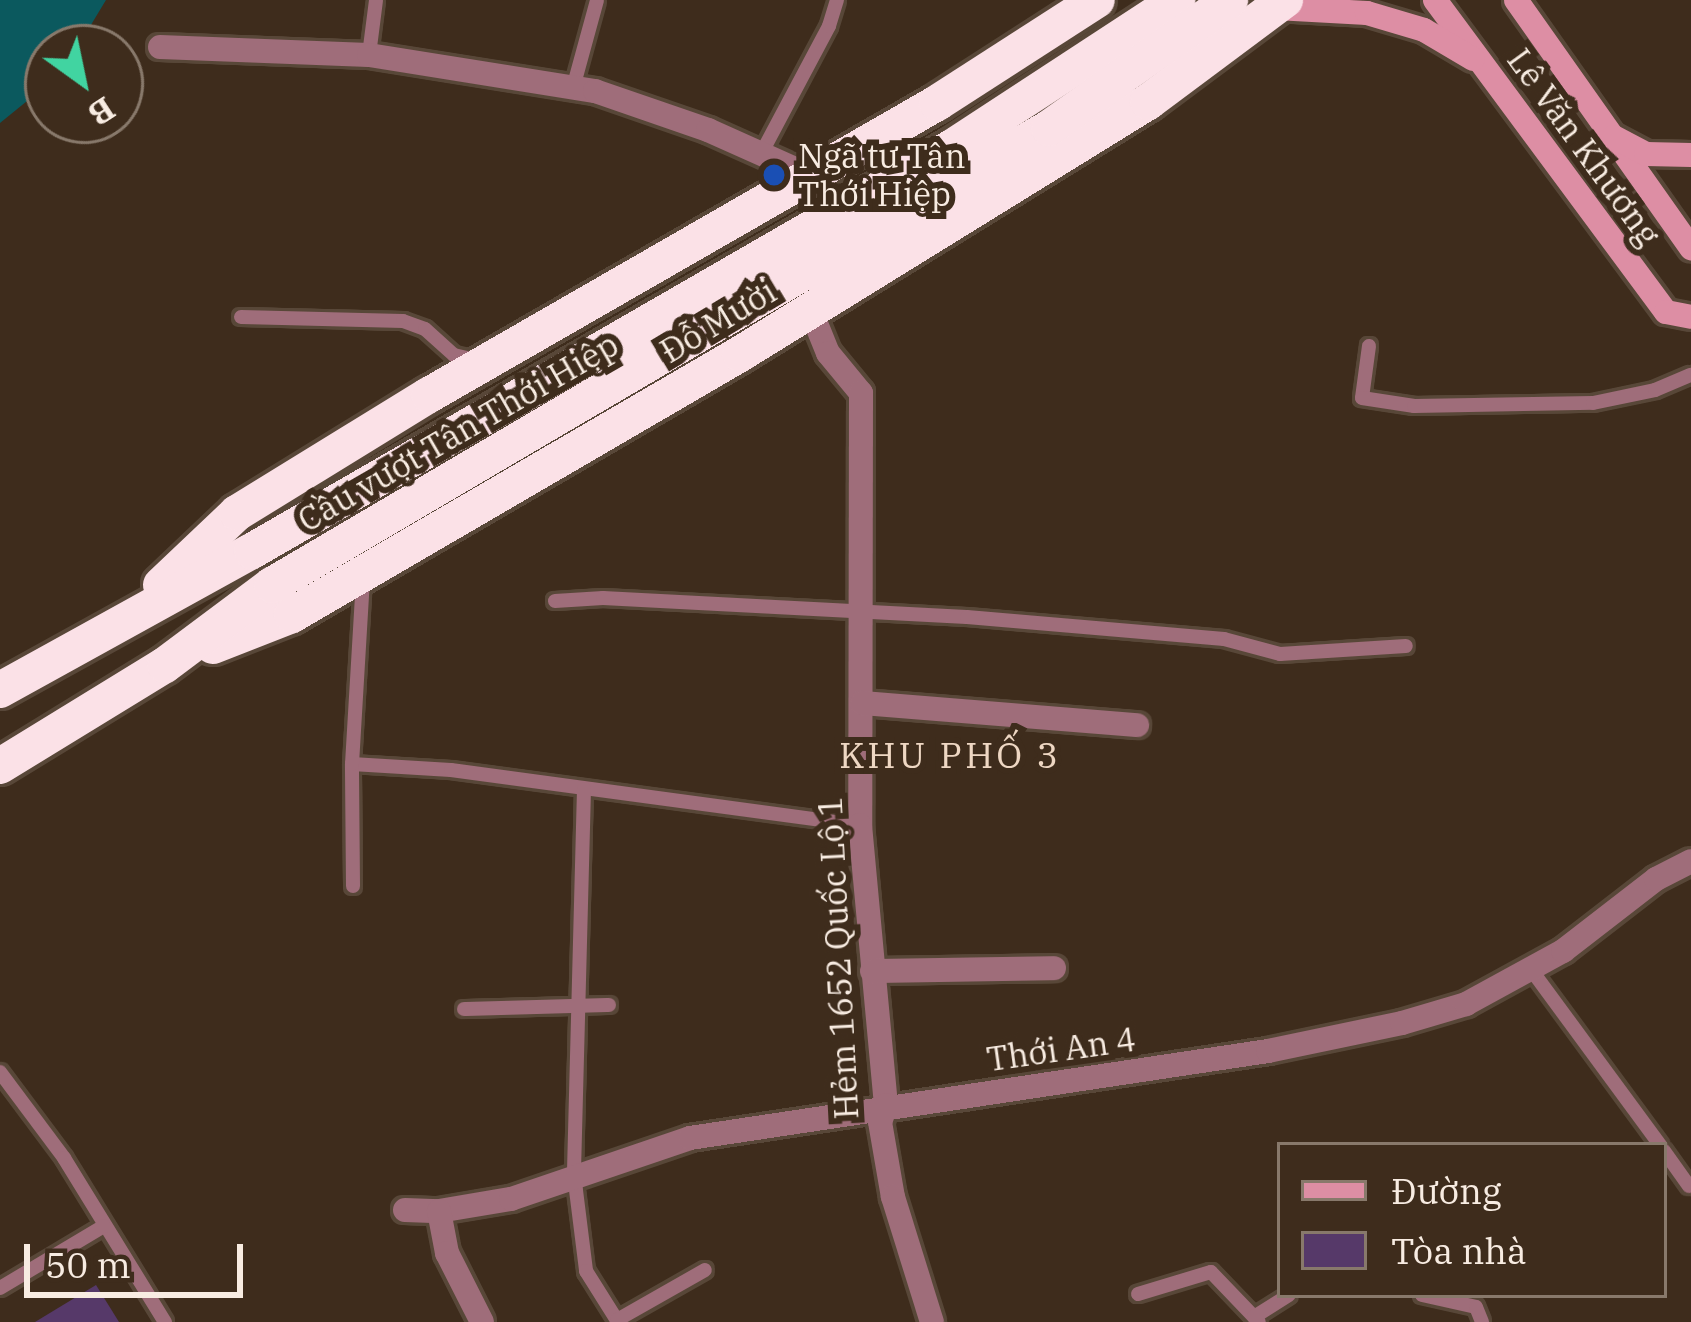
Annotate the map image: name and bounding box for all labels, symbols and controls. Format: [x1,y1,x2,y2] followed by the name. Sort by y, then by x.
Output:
[24,24,144,144] north arrow
[1499,41,1669,253] street label: Lê Văn Khương
[81,88,124,136] text: B
[798,136,966,214] place label: Ngã tư Tân Thới Hiệp
[761,162,787,188] marker: Ngã tư Tân Thới Hiệp
[653,271,783,371] street label: Đỗ Mười
[291,324,625,540] street label: Cầu vượt Tân Thới Hiệp
[839,733,1061,777] district label: KHU PHỐ 3
[810,796,866,1120] street label: Hẻm 1652 Quốc Lộ 1
[984,1019,1138,1079] street label: Thới An 4
[1277,1142,1667,1298] legend
[1391,1167,1502,1214] text: Đường
[30,1220,249,1294] scale bar
[1391,1227,1527,1274] text: Tòa nhà
[45,1241,131,1288] text: 50 m

